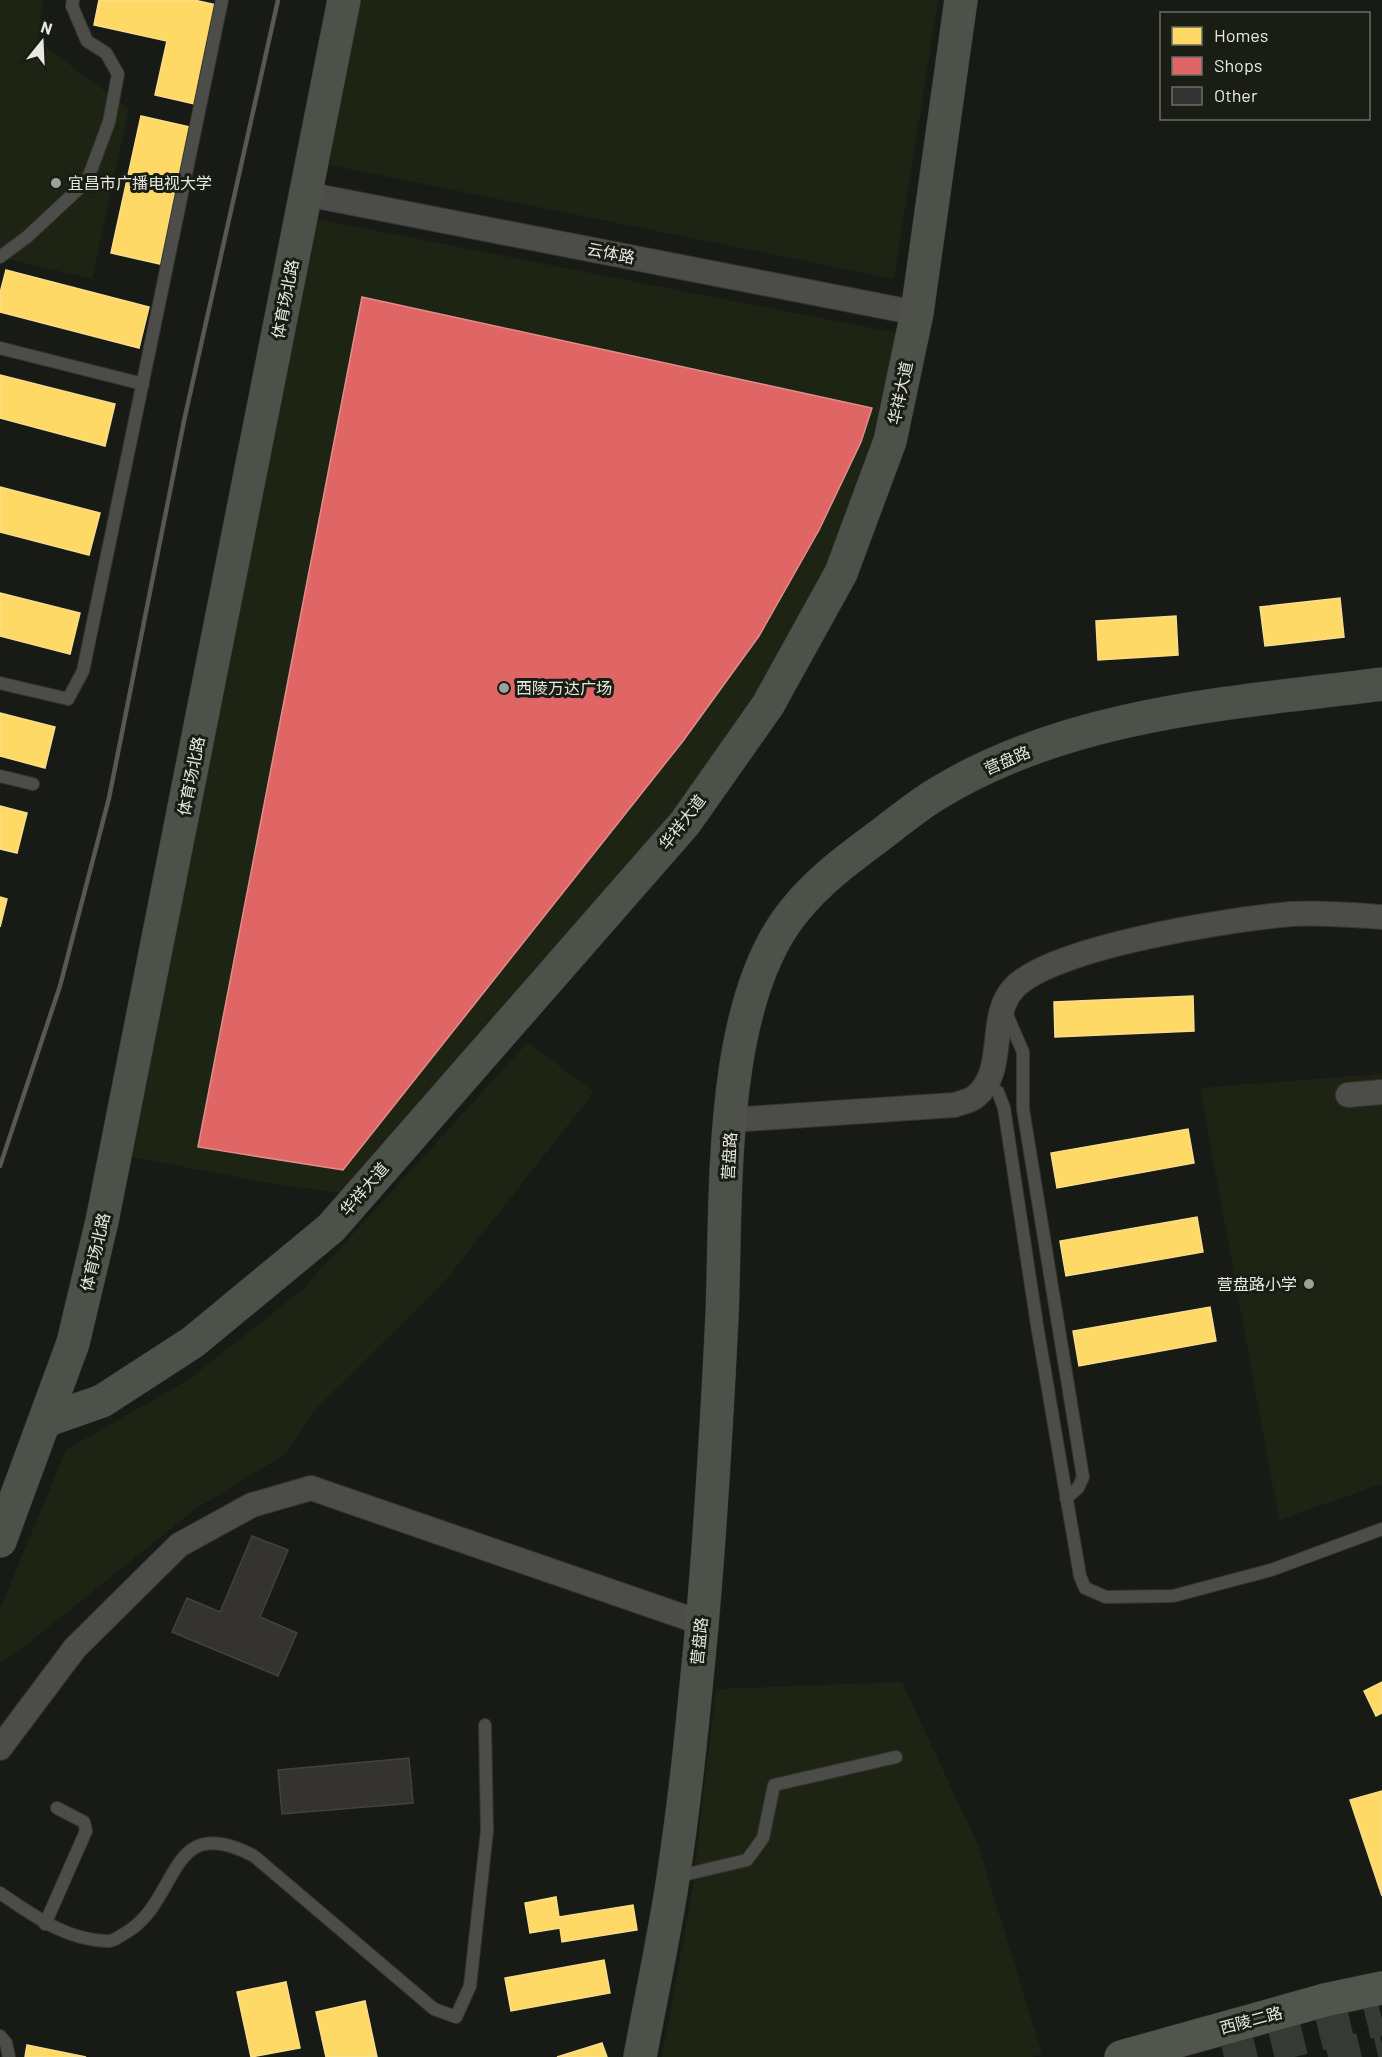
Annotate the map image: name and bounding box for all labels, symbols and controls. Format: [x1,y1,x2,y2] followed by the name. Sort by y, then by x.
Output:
[12,12,72,72] north arrow
[1160,12,1370,120] legend
[39,17,55,38] text: N
[1214,24,1268,46] text: Homes
[1214,54,1263,76] text: Shops
[1214,84,1258,106] text: Other
[68,173,212,192] place label: 宜昌市广播电视大学
[49,176,63,190] marker: 宜昌市广播电视大学
[586,239,636,266] street label: 云体路
[268,258,301,340] street label: 体育场北路
[884,360,915,426] street label: 华祥大道
[516,678,612,697] place label: 西陵万达广场
[497,681,511,695] marker: 西陵万达广场
[174,735,207,817] street label: 体育场北路
[981,741,1033,778] street label: 营盘路
[654,791,709,853] street label: 华祥大道
[718,1132,739,1180] street label: 营盘路
[335,1158,392,1219] street label: 华祥大道
[76,1211,113,1293] street label: 体育场北路
[1217,1274,1297,1293] place label: 营盘路小学
[1302,1277,1316,1291] marker: 营盘路小学
[687,1616,710,1666] street label: 营盘路
[1217,2002,1284,2037] street label: 西陵二路

